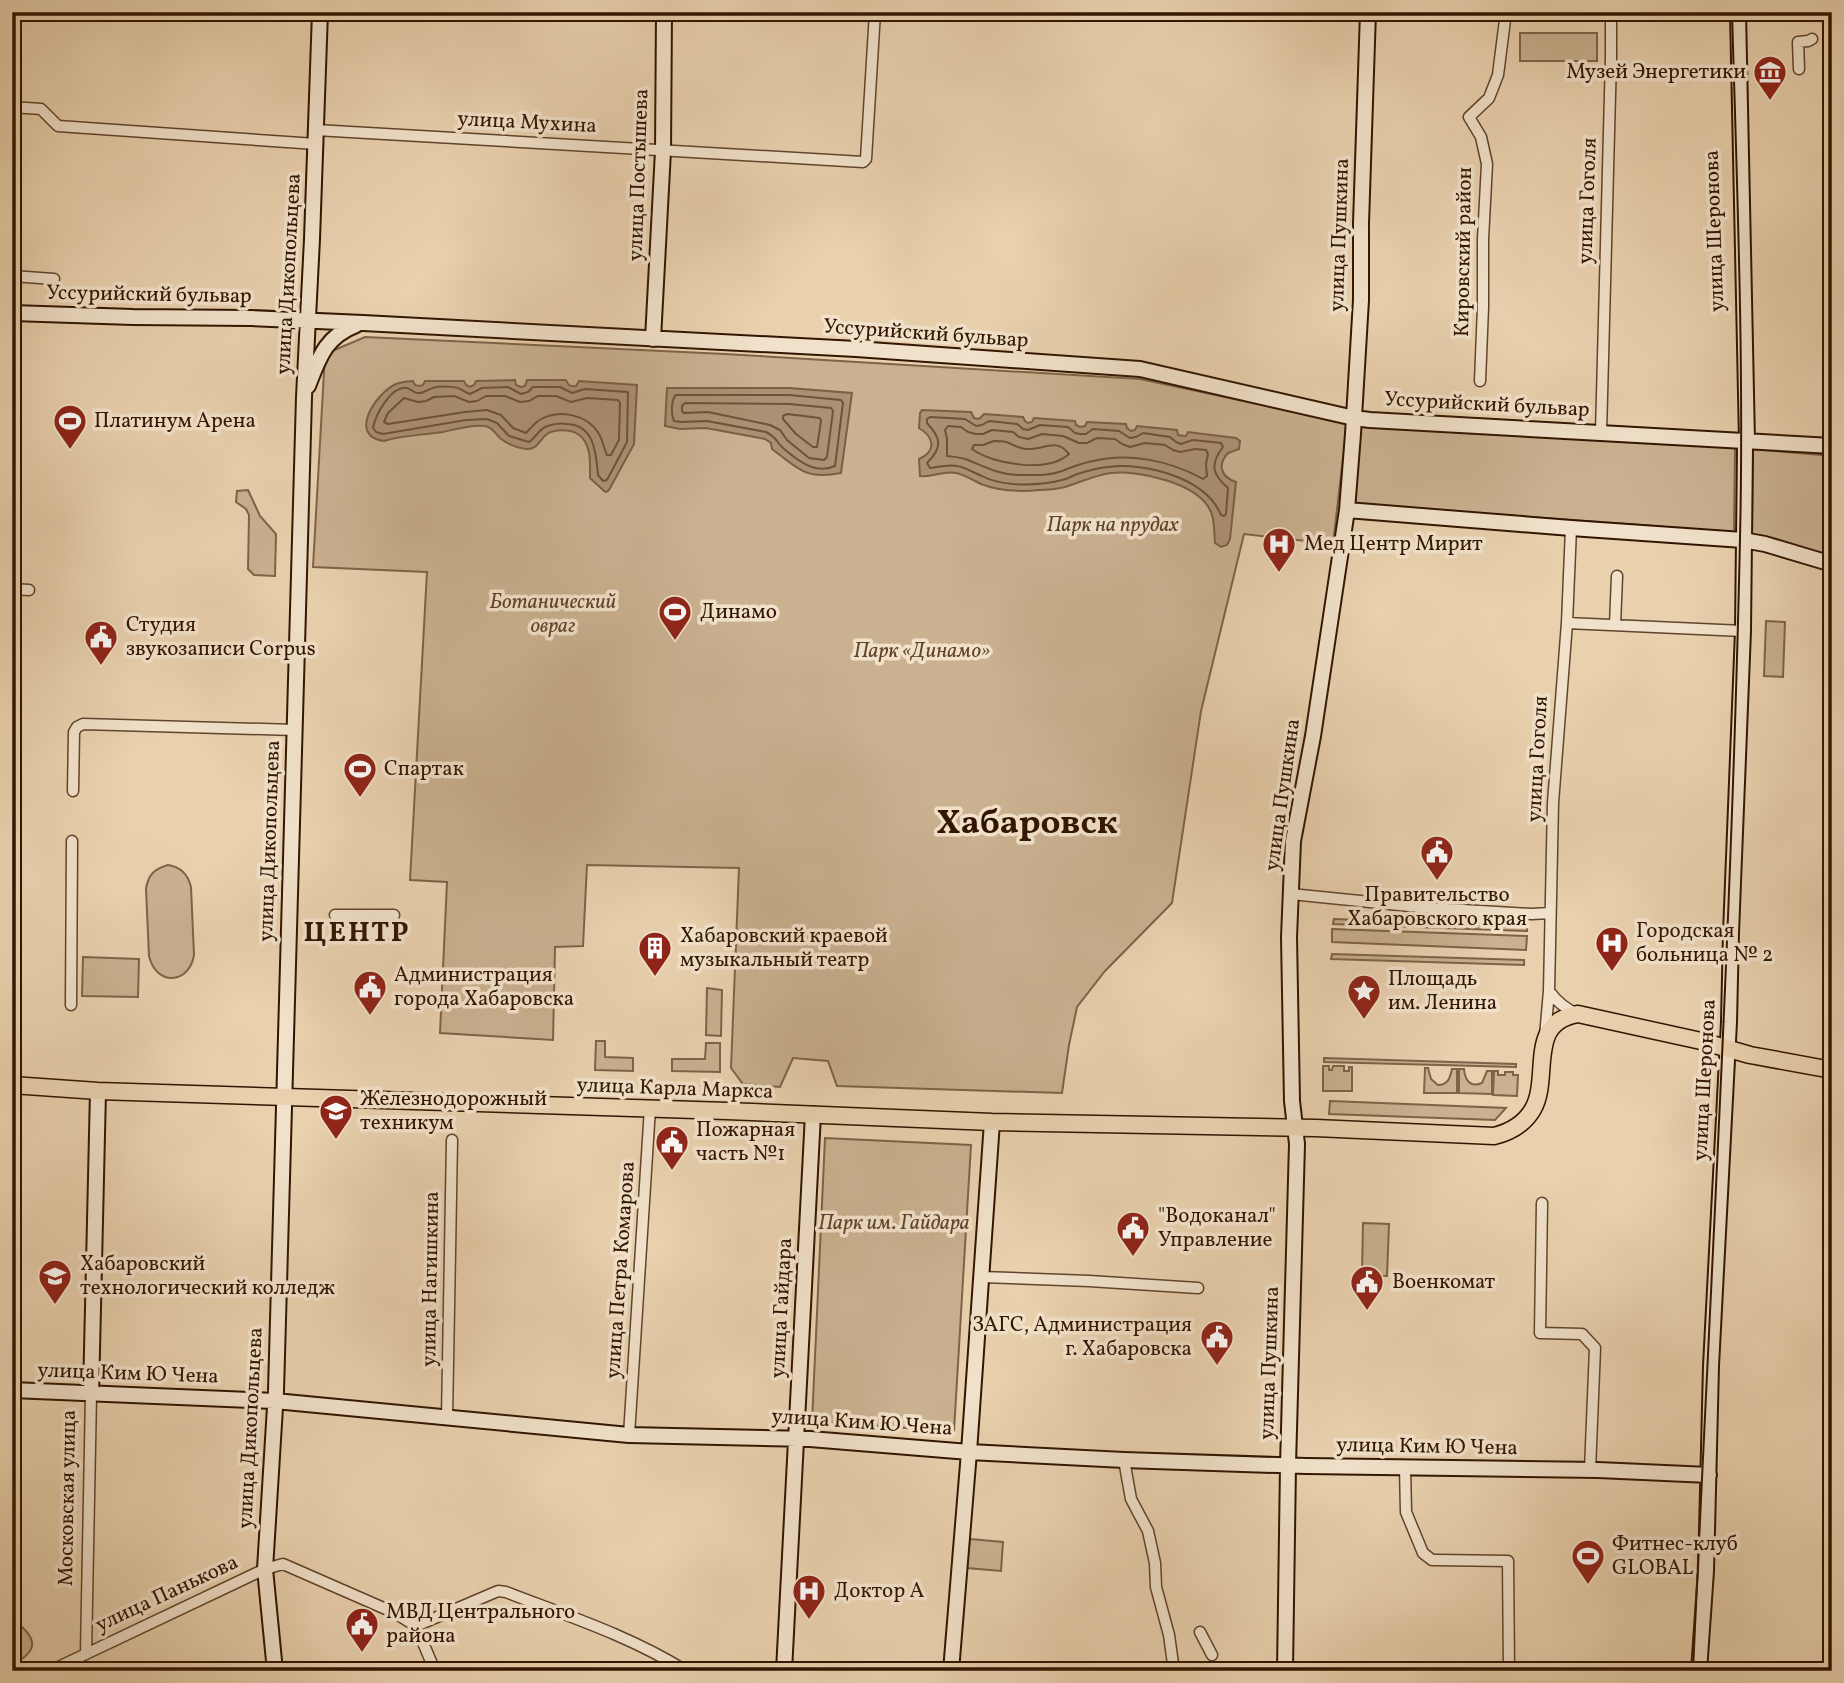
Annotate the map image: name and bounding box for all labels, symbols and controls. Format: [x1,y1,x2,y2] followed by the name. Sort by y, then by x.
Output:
[1751,53,1789,102] museum icon: Музей Энергетики
[1566,58,1746,87] place label: Музей Энергетики
[621,88,657,262] street label: улица Постышева
[457,105,597,141] street label: улица Мухина
[1571,137,1605,265] street label: улица Гоголя
[1698,149,1732,313] street label: улица Шеронова
[1323,158,1357,312] street label: улица Пушкина
[1448,166,1480,337] street label: Кировский район
[269,172,309,376] street label: улица Дикопольцева
[46,279,252,311] street label: Уссурийский бульвар
[822,312,1030,356] street label: Уссурийский бульвар
[1384,385,1590,425] street label: Уссурийский бульвар
[51,402,89,451] sports icon: Платинум Арена
[94,407,256,436] place label: Платинум Арена
[1047,511,1179,540] park label: Парк на прудах
[1260,525,1298,574] hospital icon: Мед Центр Мирит
[1304,530,1483,559] place label: Мед Центр Мирит
[490,588,617,641] park label: Ботанический овраг
[656,593,694,642] sports icon: Динамо
[700,598,777,627] place label: Динамо
[126,611,316,664] place label: Студия звукозаписи Corpus
[82,618,120,667] public building icon: Студия звукозаписи Corpus
[854,637,990,666] park label: Парк «Динамо»
[1520,695,1556,823] street label: улица Гоголя
[1258,717,1308,873] street label: улица Пушкина
[252,740,288,942] street label: улица Дикопольцева
[341,750,379,799] sports icon: Спартак
[384,755,464,784] place label: Спартак
[936,800,1118,848] district label: Хабаровск
[1418,833,1456,882] public building icon: Правительство Хабаровского края
[1347,881,1527,934] place label: Правительство Хабаровского края
[303,914,411,953] district label: ЦЕНТР
[1636,917,1773,970] place label: Городская больница № 2
[680,922,888,975] place label: Хабаровский краевой музыкальный театр
[1593,924,1631,973] hospital icon: Городская больница № 2
[636,929,674,978] building icon: Хабаровский краевой музыкальный театр
[394,961,574,1014] place label: Администрация города Хабаровска
[1388,965,1497,1018] place label: Площадь им. Ленина
[351,968,389,1017] public building icon: Администрация города Хабаровска
[1345,972,1383,1021] place icon: Площадь им. Ленина
[1686,998,1724,1162] street label: улица Шеронова
[576,1071,774,1107] street label: улица Карла Маркса
[360,1085,547,1138] place label: Железнодорожный техникум
[317,1092,355,1141] school or university icon: Железнодорожный техникум
[696,1116,795,1169] place label: Пожарная часть №1
[653,1123,691,1172] public building icon: Пожарная часть №1
[599,1160,643,1380] street label: улица Петра Комарова
[415,1191,447,1367] street label: улица Нагишкина
[1158,1202,1276,1255] place label: "Водоканал" Управление
[818,1209,970,1238] park label: Парк им. Гайдара
[1114,1209,1152,1258] public building icon: "Водоканал" Управление
[764,1237,800,1379] street label: улица Гайдара
[80,1250,335,1303] place label: Хабаровский технологический колледж
[36,1257,74,1306] school or university icon: Хабаровский технологический колледж
[1348,1263,1386,1312] public building icon: Военкомат
[1392,1268,1496,1297] place label: Военкомат
[1253,1286,1287,1440] street label: улица Пушкина
[972,1311,1192,1364] place label: ЗАГС, Администрация г. Хабаровска
[1198,1318,1236,1367] public building icon: ЗАГС, Администрация г. Хабаровска
[231,1326,271,1530] street label: улица Дикопольцева
[37,1356,219,1392] street label: улица Ким Ю Чена
[770,1402,954,1444] street label: улица Ким Ю Чена
[52,1410,84,1586] street label: Московская улица
[1336,1431,1518,1463] street label: улица Ким Ю Чена
[1612,1530,1738,1583] place label: Фитнес-клуб GLOBAL
[1569,1537,1607,1586] sports icon: Фитнес-клуб GLOBAL
[91,1548,243,1640] street label: улица Панькова
[790,1572,828,1621] hospital icon: Доктор А
[834,1577,925,1606] place label: Доктор А
[386,1598,575,1651] place label: МВД Центрального района
[343,1605,381,1654] public building icon: МВД Центрального района

